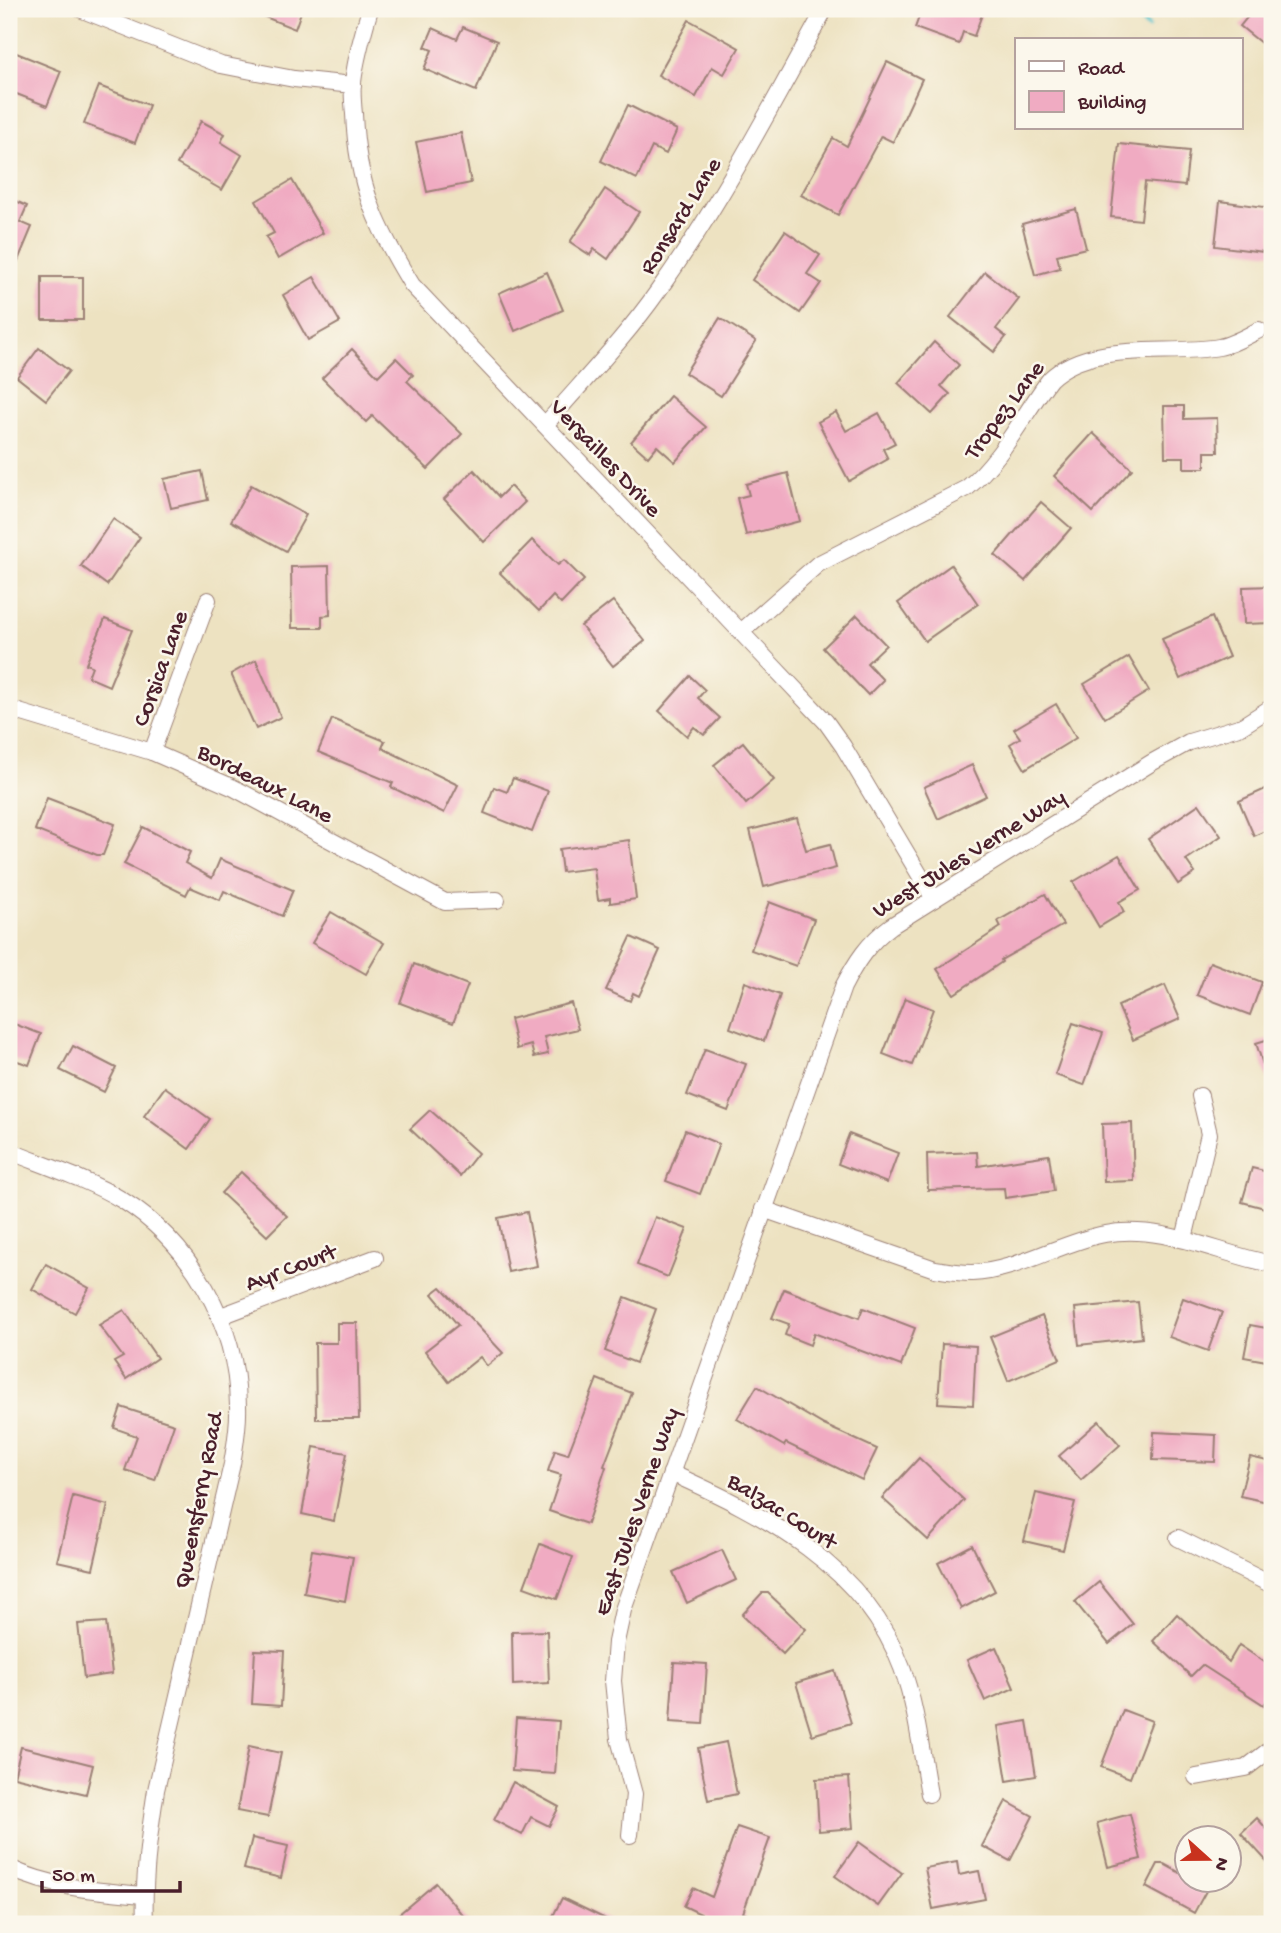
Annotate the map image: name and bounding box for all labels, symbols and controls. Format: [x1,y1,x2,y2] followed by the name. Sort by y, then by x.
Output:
[1015,38,1242,130] legend
[1078,58,1126,83] text: Road
[1077,92,1147,117] text: Building
[634,152,730,281] street label: Ronsard Lane
[958,355,1053,468] street label: Tropez Lane
[542,393,667,525] street label: Versailles Drive
[128,607,197,731] street label: Corsica Lane
[191,738,338,832] street label: Bordeaux Lane
[868,784,1072,926] street label: West Jules Verne Way
[242,1238,343,1300] street label: Ayr Court
[589,1404,688,1620] street label: East Jules Verne Way
[169,1408,232,1591] street label: Queensferry Road
[720,1467,843,1559] street label: Balzac Court
[1172,1825,1242,1895] north arrow
[42,1849,180,1893] scale bar
[1208,1854,1234,1874] text: N
[52,1865,95,1890] text: 50 m

